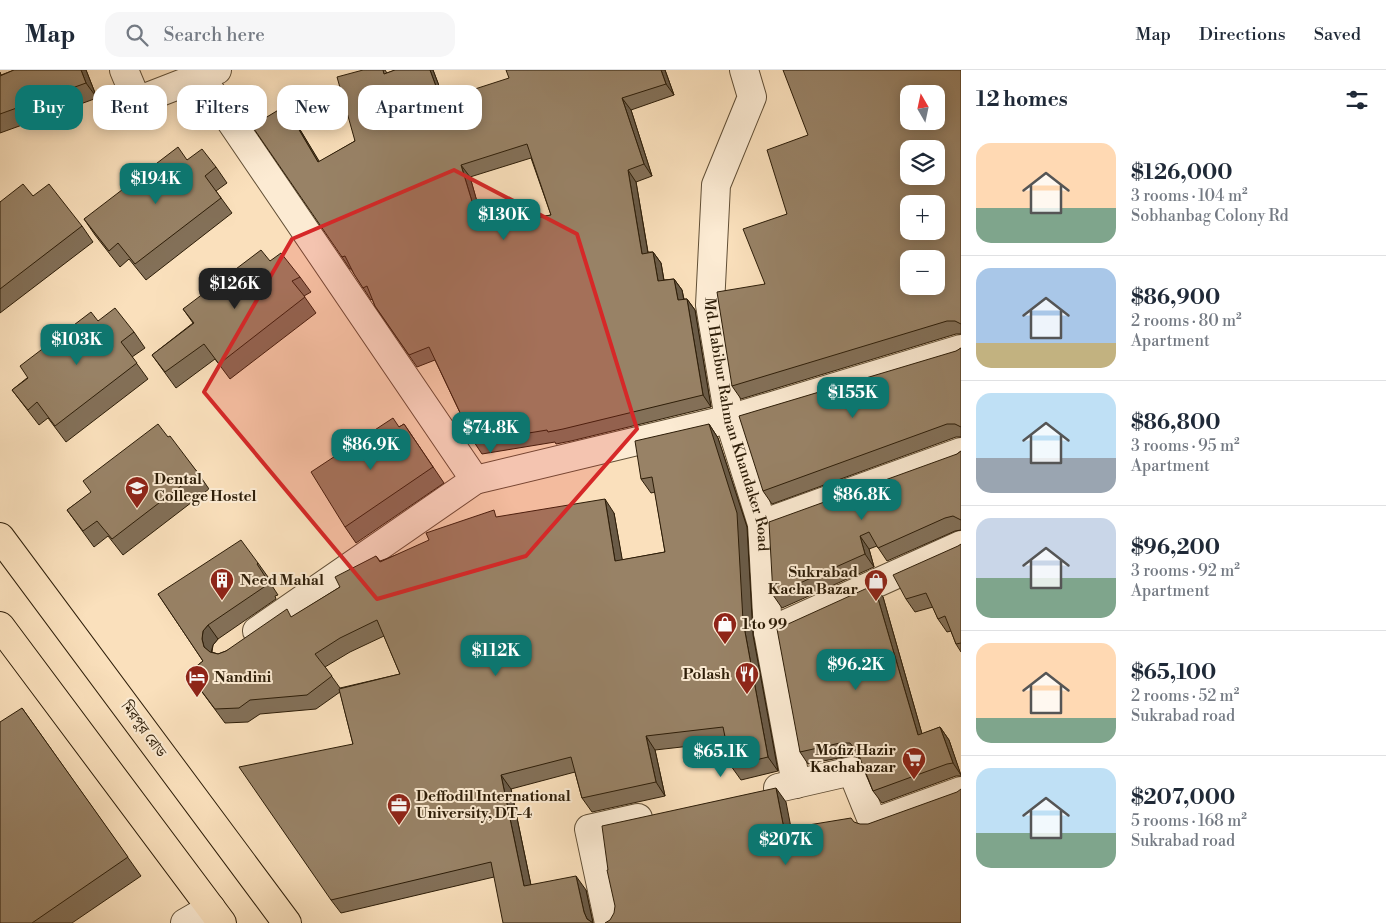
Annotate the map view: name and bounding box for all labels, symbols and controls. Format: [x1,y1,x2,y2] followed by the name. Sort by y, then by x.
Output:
[105,12,455,57] search box
[25,20,75,50] text: Map
[123,21,151,49] icon: search
[163,23,265,47] text: Search here
[1135,23,1171,46] text: Map
[1199,23,1286,46] text: Directions
[1314,23,1361,46] text: Saved
[15,85,83,130] chip: Buy
[93,85,167,130] chip: Rent
[177,85,267,130] chip: Filters
[277,85,348,130] chip: New
[358,85,482,130] chip: Apartment
[900,85,945,130] north arrow
[900,85,945,295] map controls
[1343,86,1371,114] icon: filters
[976,87,1068,113] text: 12 homes
[900,140,945,185] button: layers
[1131,160,1233,186] text: $126,000
[121,162,191,205] pin: $194K
[1016,163,1076,223] icon: home
[131,169,181,189] text: $194K
[1131,186,1248,206] text: 3 rooms · 104 m²
[900,195,945,240] button: +
[469,198,539,241] pin: $130K
[478,205,530,225] text: $130K
[1131,206,1289,226] text: Sobhanbag Colony Rd
[900,250,945,295] button: −
[200,268,270,310] pin: $126K
[210,274,260,294] text: $126K
[1131,285,1220,311] text: $86,900
[1016,288,1076,348] icon: home
[700,297,773,552] street label: Md. Habibur Rahman Khandaker Road
[1131,311,1242,331] text: 2 rooms · 80 m²
[42,324,112,366] pin: $103K
[52,330,102,350] text: $103K
[1131,331,1210,351] text: Apartment
[818,376,888,419] pin: $155K
[828,383,878,403] text: $155K
[1131,410,1220,436] text: $86,800
[450,412,532,454] pin: $74.8K
[1016,413,1076,473] icon: home
[463,418,519,438] text: $74.8K
[330,428,412,471] pin: $86.9K
[342,435,400,455] text: $86.9K
[1131,436,1240,456] text: 3 rooms · 95 m²
[1131,456,1210,476] text: Apartment
[154,470,257,506] place label: Dental College Hostel
[124,475,150,509] school or university icon: Dental College Hostel
[821,478,903,521] pin: $86.8K
[833,485,891,505] text: $86.8K
[1131,535,1220,561] text: $96,200
[1016,538,1076,598] icon: home
[1131,561,1240,581] text: 3 rooms · 92 m²
[768,563,859,599] place label: Sukrabad Kacha Bazar
[209,567,235,601] building icon: Need Mahal
[863,568,889,602] shop icon: Sukrabad Kacha Bazar
[240,571,324,590] place label: Need Mahal
[1131,581,1210,601] text: Apartment
[712,611,738,645] shop icon: 1 to 99
[742,615,787,634] place label: 1 to 99
[461,634,531,677] pin: $112K
[472,641,520,661] text: $112K
[815,648,897,691] pin: $96.2K
[827,655,885,675] text: $96.2K
[1131,660,1216,686] text: $65,100
[734,661,760,695] restaurant icon: Polash
[1016,663,1076,723] icon: home
[184,664,210,698] hotel icon: Nandini
[683,665,731,684] place label: Polash
[214,668,271,687] place label: Nandini
[1131,686,1239,706] text: 2 rooms · 52 m²
[116,697,171,762] street label: মিরপুর রোড
[1131,706,1235,726] text: Sukrabad road
[680,736,762,778] pin: $65.1K
[810,741,896,777] place label: Mofiz Hazir Kachabazar
[694,742,748,762] text: $65.1K
[901,746,927,780] supermarket icon: Mofiz Hazir Kachabazar
[1131,785,1235,811] text: $207,000
[416,787,571,823] place label: Deffodil International University, DT-4
[1016,788,1076,848] icon: home
[386,792,412,826] office icon: Deffodil International University, DT-4
[1131,811,1247,831] text: 5 rooms · 168 m²
[751,824,821,866] pin: $207K
[759,830,813,850] text: $207K
[1131,831,1235,851] text: Sukrabad road

